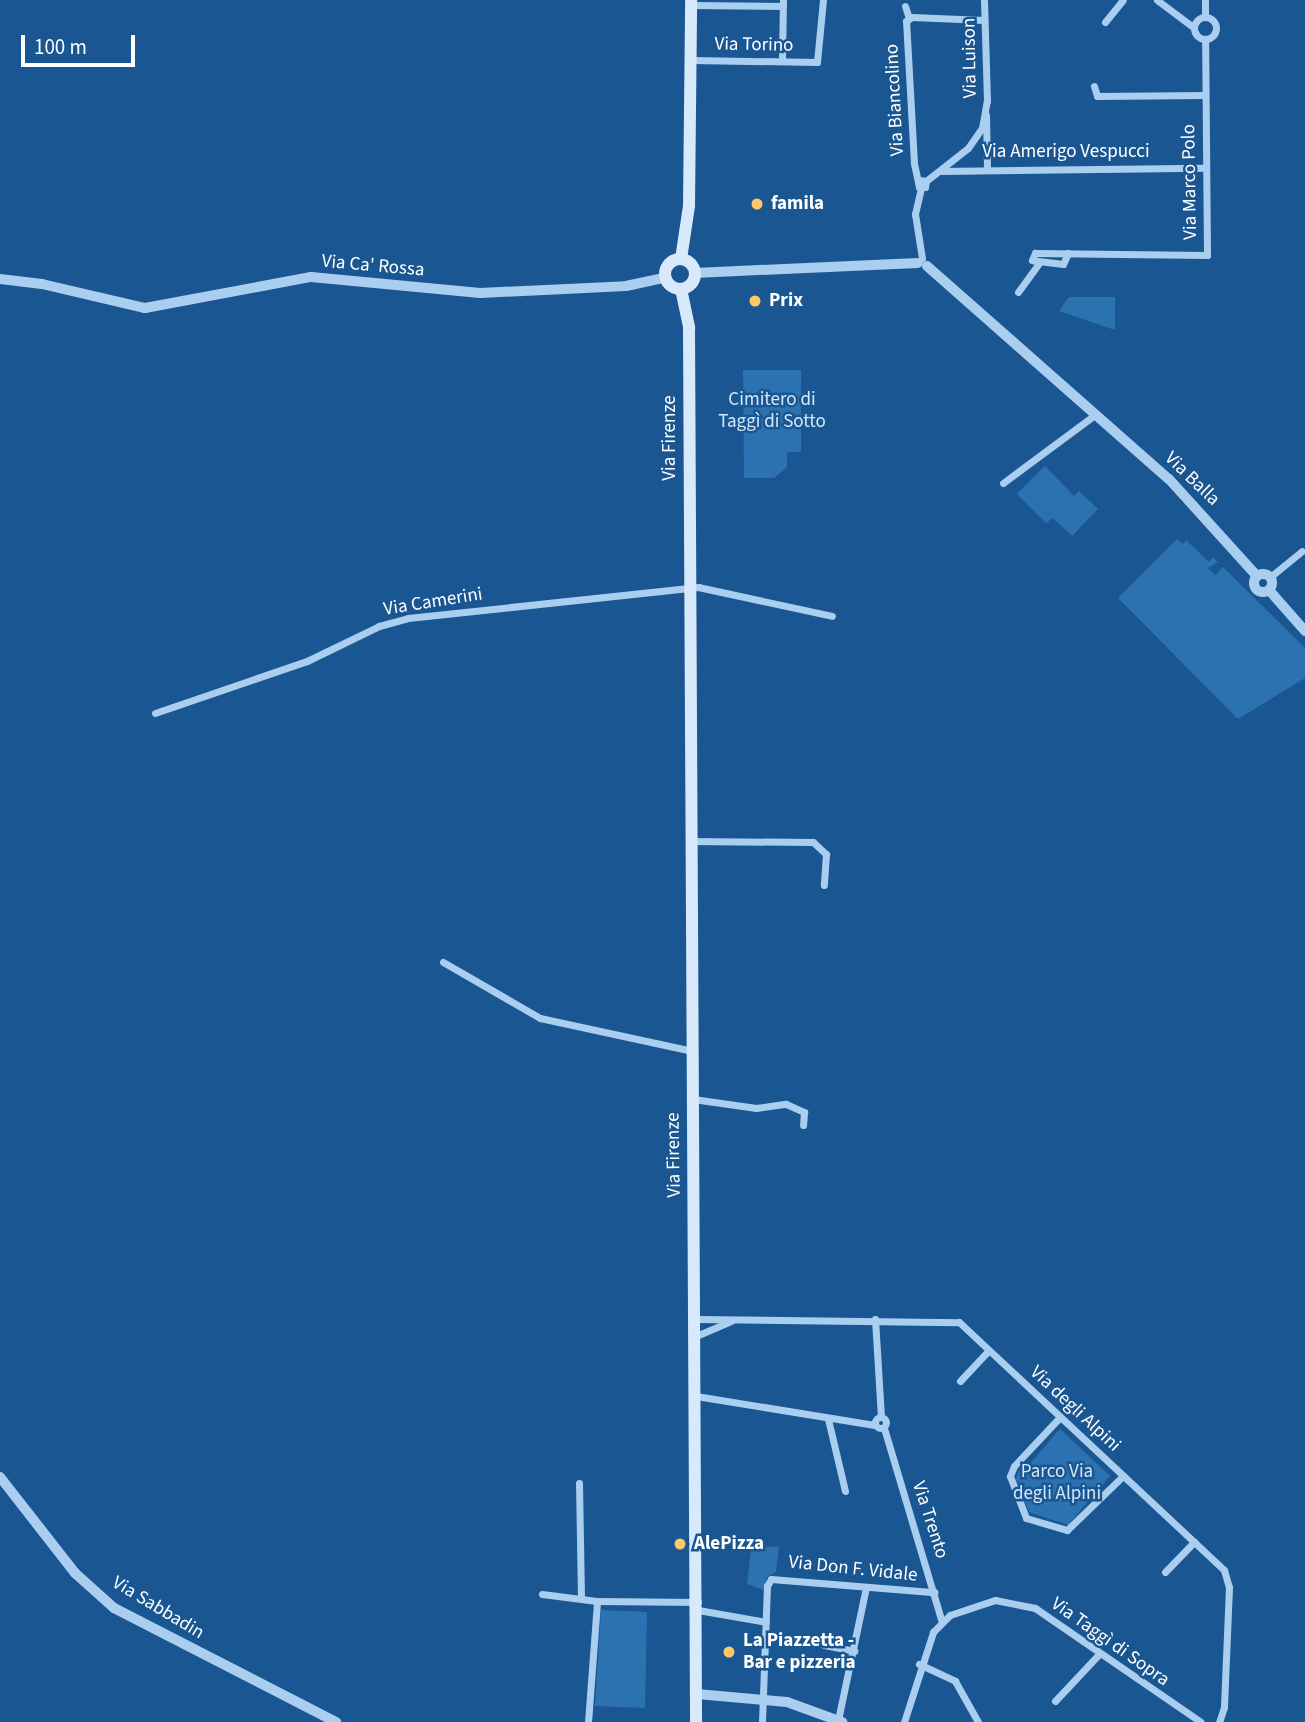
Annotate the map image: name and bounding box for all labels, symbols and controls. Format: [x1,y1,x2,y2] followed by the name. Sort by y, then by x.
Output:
[958,18,982,98] street label: Via Luison
[24,21,138,65] scale bar
[34,32,87,62] text: 100 m
[714,33,794,57] street label: Via Torino
[881,43,909,157] street label: Via Biancolino
[1178,124,1202,240] street label: Via Marco Polo
[982,141,1150,163] street label: Via Amerigo Vespucci
[771,193,824,215] place label: famila
[749,196,765,212] marker: famila
[321,250,425,282] street label: Via Ca' Rossa
[769,290,803,312] place label: Prix
[747,293,763,309] marker: Prix
[718,389,826,433] park label: Cimitero di Taggì di Sotto
[659,395,681,481] street label: Via Firenze
[1160,447,1224,511] street label: Via Balla
[382,583,484,621] street label: Via Camerini
[662,1112,686,1198] street label: Via Firenze
[1025,1361,1125,1457] street label: Via degli Alpini
[1013,1461,1101,1505] park label: Parco Via degli Alpini
[907,1479,953,1561] street label: Via Trento
[694,1533,764,1555] place label: AlePizza
[672,1536,688,1552] marker: AlePizza
[787,1551,919,1587] street label: Via Don F. Vidale
[108,1572,208,1644] street label: Via Sabbadin
[1046,1593,1174,1691] street label: Via Taggì di Sopra
[743,1630,856,1674] place label: La Piazzetta - Bar e pizzeria
[721,1644,737,1660] marker: La Piazzetta - Bar e pizzeria

